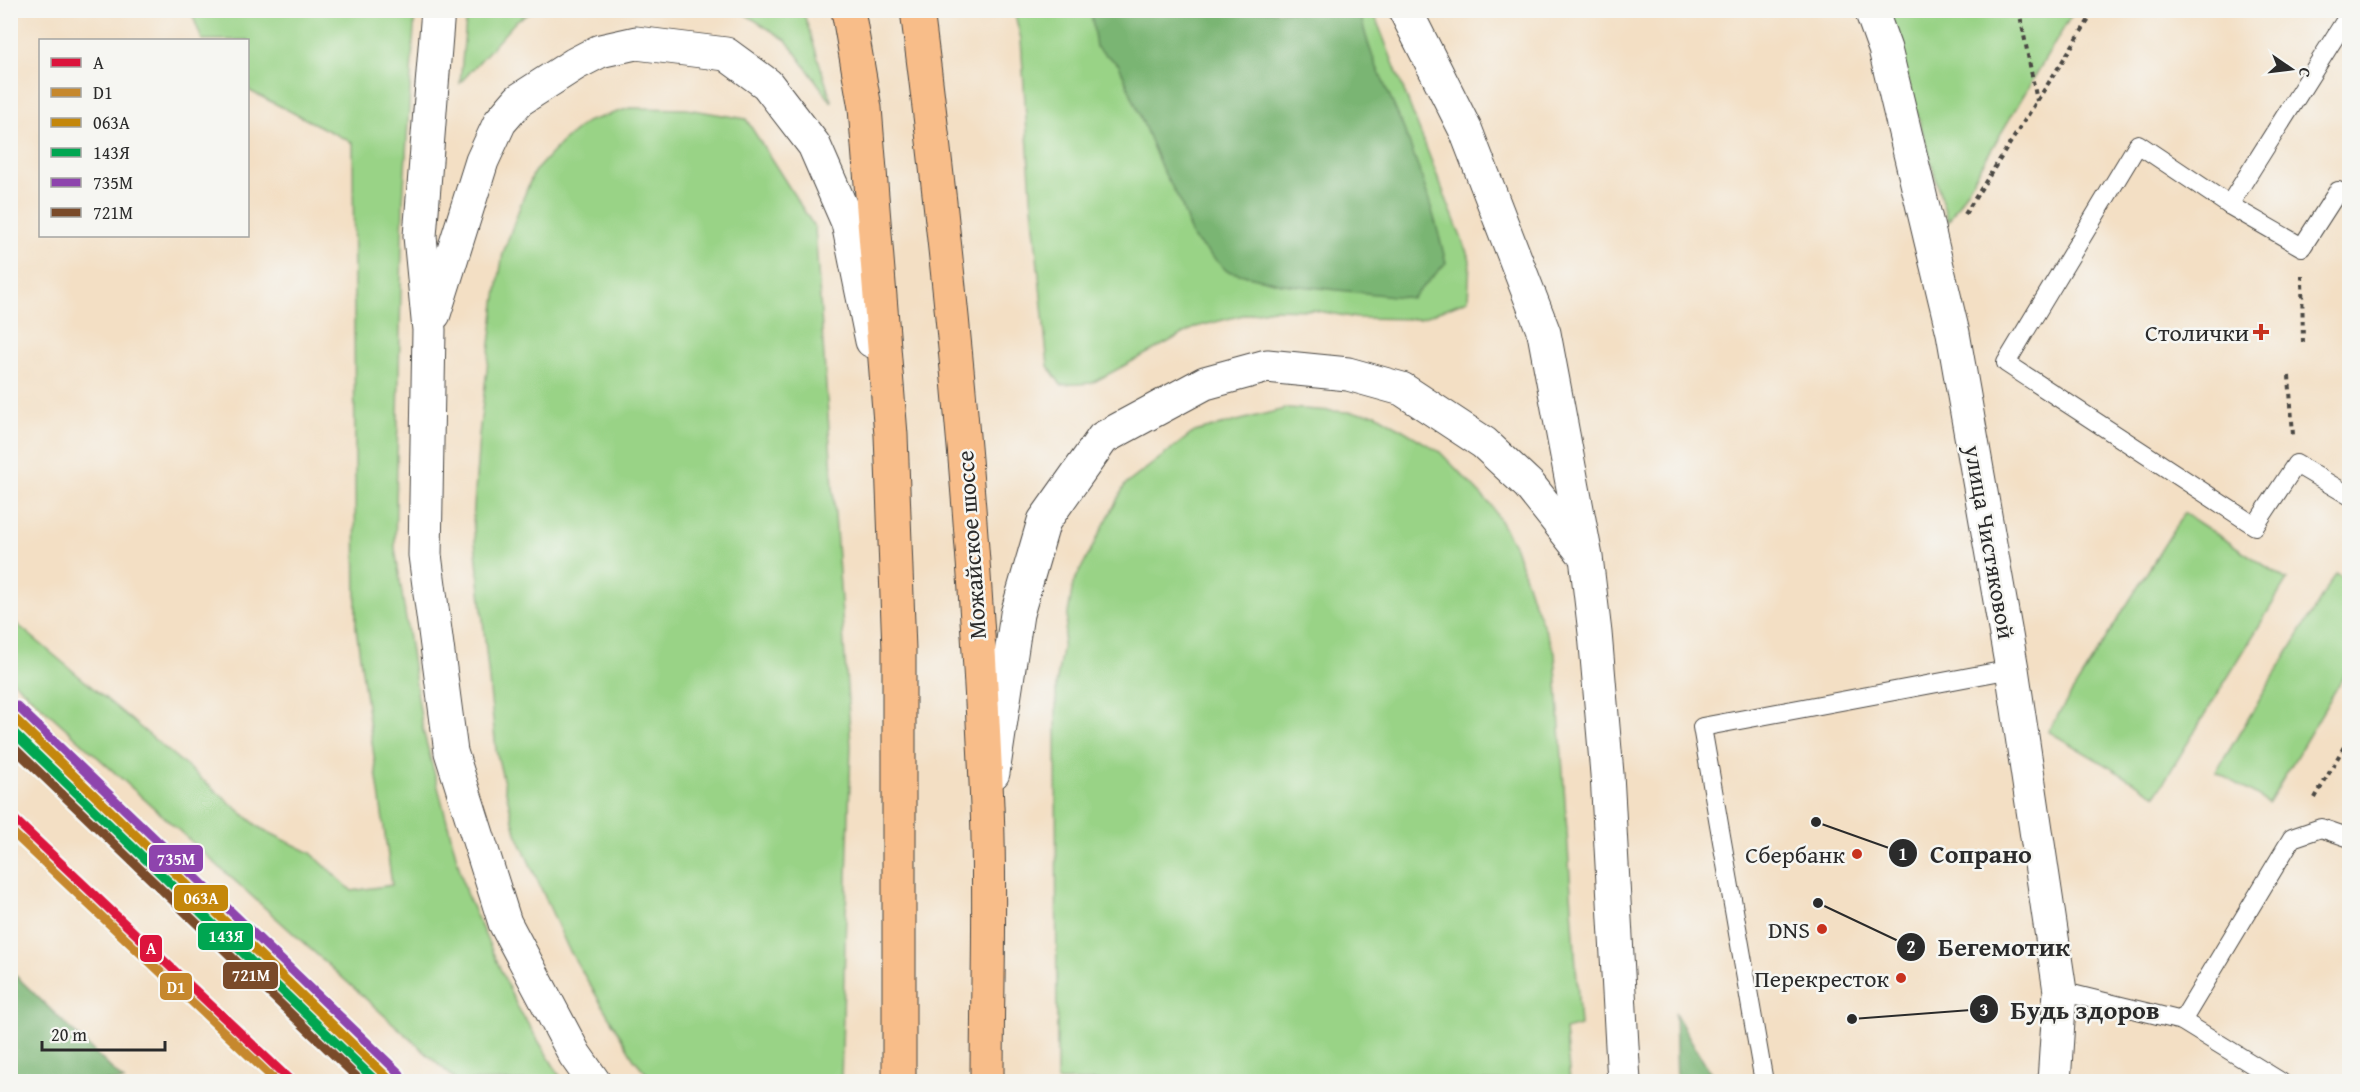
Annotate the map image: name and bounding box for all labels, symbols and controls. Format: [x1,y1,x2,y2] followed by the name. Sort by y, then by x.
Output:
[39,39,249,237] legend
[2261,39,2321,99] north arrow
[93,49,104,76] text: A
[2293,65,2318,80] text: С
[93,79,113,106] text: D1
[93,109,130,136] text: 063А
[93,139,130,166] text: 143Я
[93,169,133,196] text: 735М
[93,199,133,226] text: 721М
[2145,315,2249,350] place label: Столички
[2254,325,2268,339] marker: Столички
[1956,441,2024,642] street label: улица Чистяковой
[947,449,995,641] street label: Можайское шоссе
[1888,831,2044,875] callout: Сопрано
[1930,834,2032,873] text: Сопрано
[1745,837,1845,872] place label: Сбербанк
[1898,840,1908,867] text: 1
[148,844,204,873] line badge: 735М
[157,847,195,871] text: 735М
[1850,847,1864,861] marker: Сбербанк
[173,884,229,912] line badge: 063А
[183,886,219,910] text: 063А
[1768,912,1810,947] place label: DNS
[197,922,254,951] line badge: 143Я
[1815,922,1829,936] marker: DNS
[209,924,243,948] text: 143Я
[1896,925,2082,969] callout: Бегемотик
[1938,927,2070,966] text: Бегемотик
[1906,933,1916,960] text: 2
[139,934,163,963] line badge: A
[146,936,157,960] text: A
[222,961,279,990] line badge: 721М
[1754,961,1889,996] place label: Перекресток
[232,963,270,987] text: 721М
[1894,971,1908,985] marker: Перекресток
[159,972,193,1001] line badge: D1
[167,975,185,999] text: D1
[1969,987,2172,1031] callout: Будь здоров
[2010,990,2160,1029] text: Будь здоров
[1979,996,1989,1023] text: 3
[42,1014,165,1052] scale bar
[51,1021,87,1048] text: 20 m

